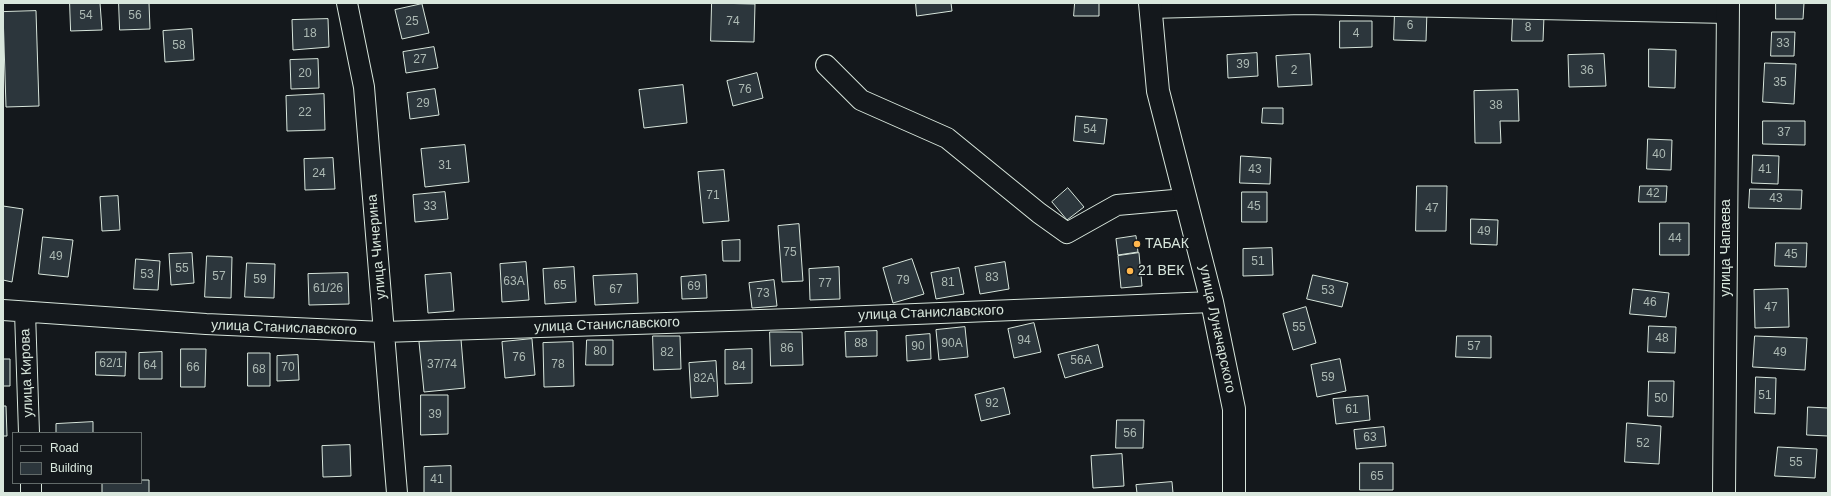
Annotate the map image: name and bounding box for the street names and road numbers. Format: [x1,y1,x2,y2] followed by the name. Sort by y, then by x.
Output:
[364,194,390,300] street label: улица Чичерина
[1718,199,1734,297] street label: улица Чапаева
[1195,263,1239,395] street label: улица Луначарского
[858,302,1004,324] street label: улица Станиславского
[534,314,680,336] street label: улица Станиславского
[211,317,357,339] street label: улица Станиславского
[17,328,37,418] street label: улица Кирова

